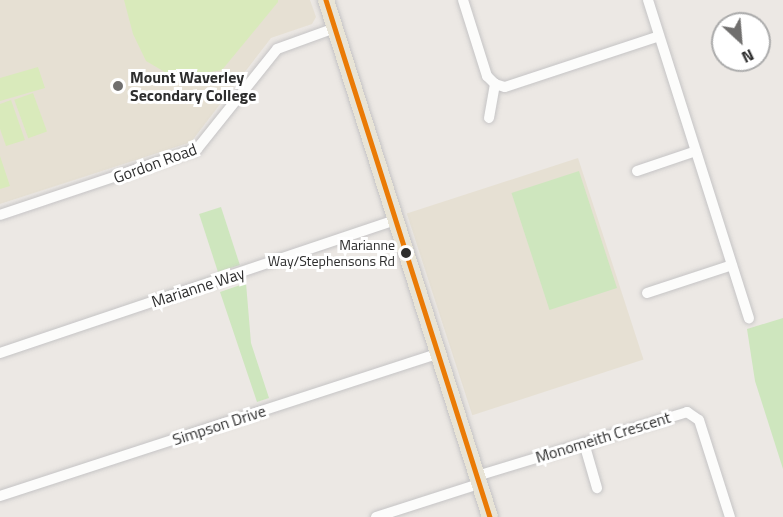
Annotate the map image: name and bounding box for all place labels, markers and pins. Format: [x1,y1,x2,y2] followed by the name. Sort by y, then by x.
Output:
[130,67,256,105] place label: Mount Waverley Secondary College
[111,79,125,93] marker: Mount Waverley Secondary College
[268,237,395,270] place label: Marianne Way/Stephensons Rd
[400,247,412,259] marker: Marianne Way/Stephensons Rd

